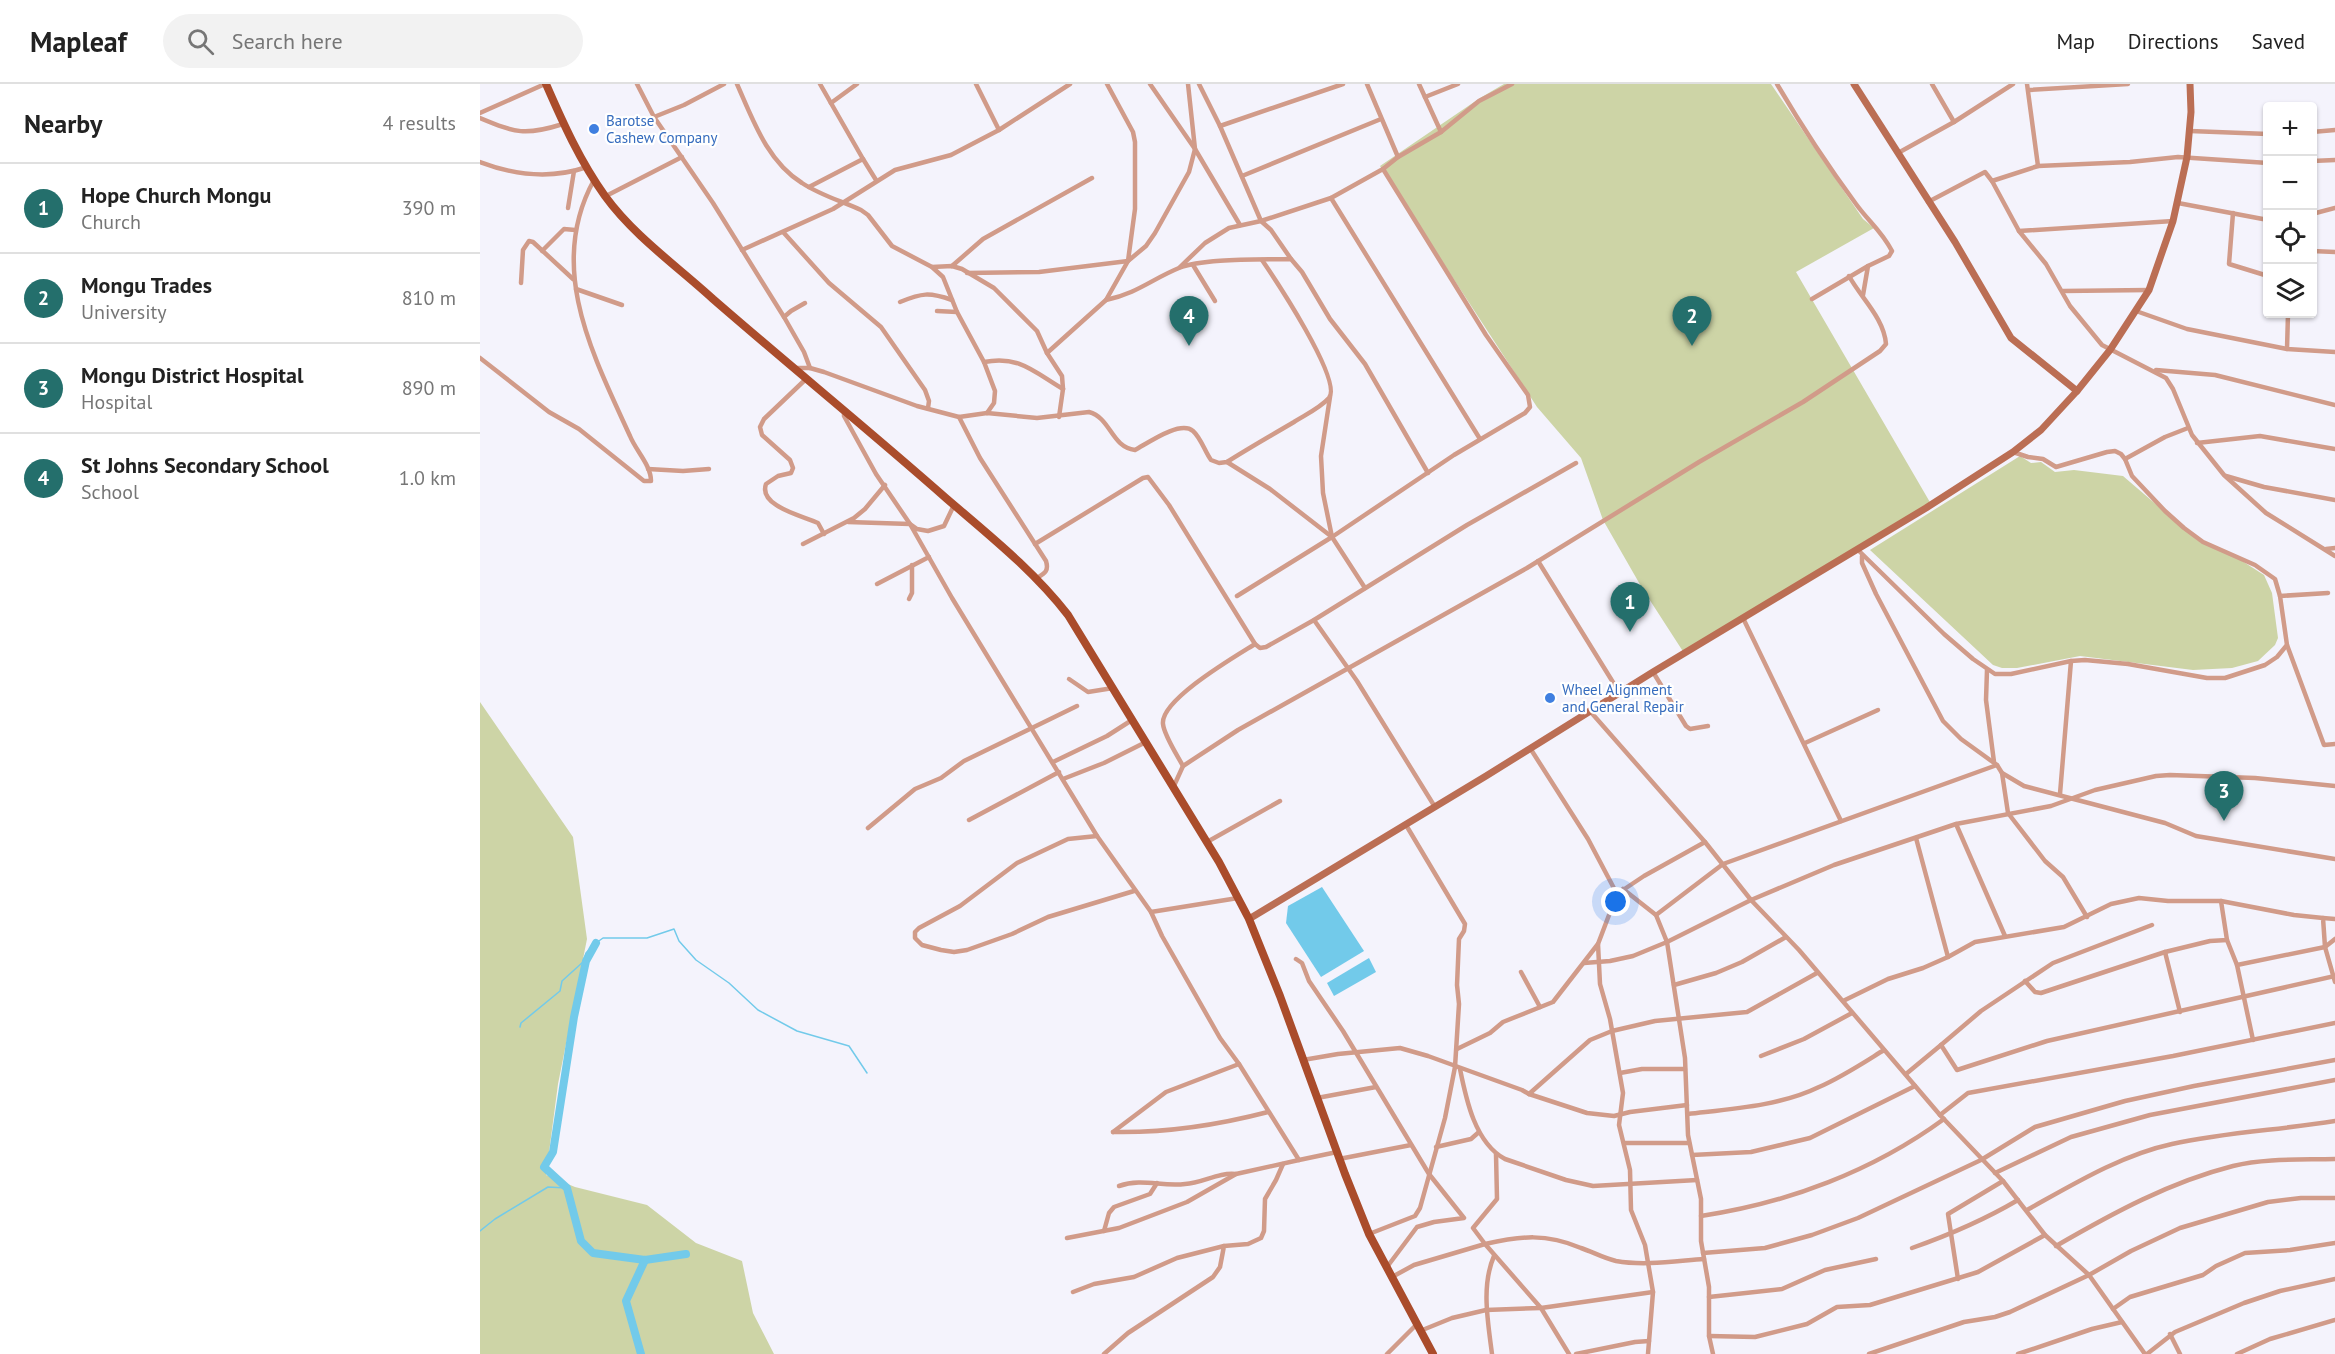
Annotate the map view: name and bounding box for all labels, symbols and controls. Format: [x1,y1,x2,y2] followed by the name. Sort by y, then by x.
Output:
[163,14,583,68] search box
[30,23,127,60] text: Mapleaf
[184,25,217,58] icon: search
[232,27,343,55] text: Search here
[2056,28,2095,55] text: Map
[2128,28,2219,55] text: Directions
[2252,28,2305,55] text: Saved
[2263,102,2317,318] map controls
[2263,102,2317,156] button: +
[24,107,102,140] text: Nearby
[383,110,456,136] text: 4 results
[606,111,717,147] place label: Barotse Cashew Company
[587,122,601,136] marker: Barotse Cashew Company
[2263,156,2317,210] button: −
[81,181,271,209] text: Hope Church Mongu
[38,195,49,221] text: 1
[402,195,456,221] text: 390 m
[81,209,141,235] text: Church
[2263,210,2317,264] button: locate
[2263,264,2317,318] button: layers
[81,271,212,299] text: Mongu Trades
[38,285,49,311] text: 2
[402,285,456,311] text: 810 m
[1170,296,1208,346] pin: 4
[1672,296,1712,346] pin: 2
[81,299,167,325] text: University
[81,361,303,389] text: Mongu District Hospital
[38,375,49,401] text: 3
[402,375,456,401] text: 890 m
[81,389,152,415] text: Hospital
[81,451,329,479] text: St Johns Secondary School
[38,465,49,491] text: 4
[399,465,456,491] text: 1.0 km
[81,479,139,505] text: School
[1610,582,1650,632] pin: 1
[1562,680,1684,716] place label: Wheel Alignment and General Repair
[1543,691,1557,705] marker: Wheel Alignment and General Repair
[2204,772,2244,821] pin: 3
[1601,887,1630,916] your location

